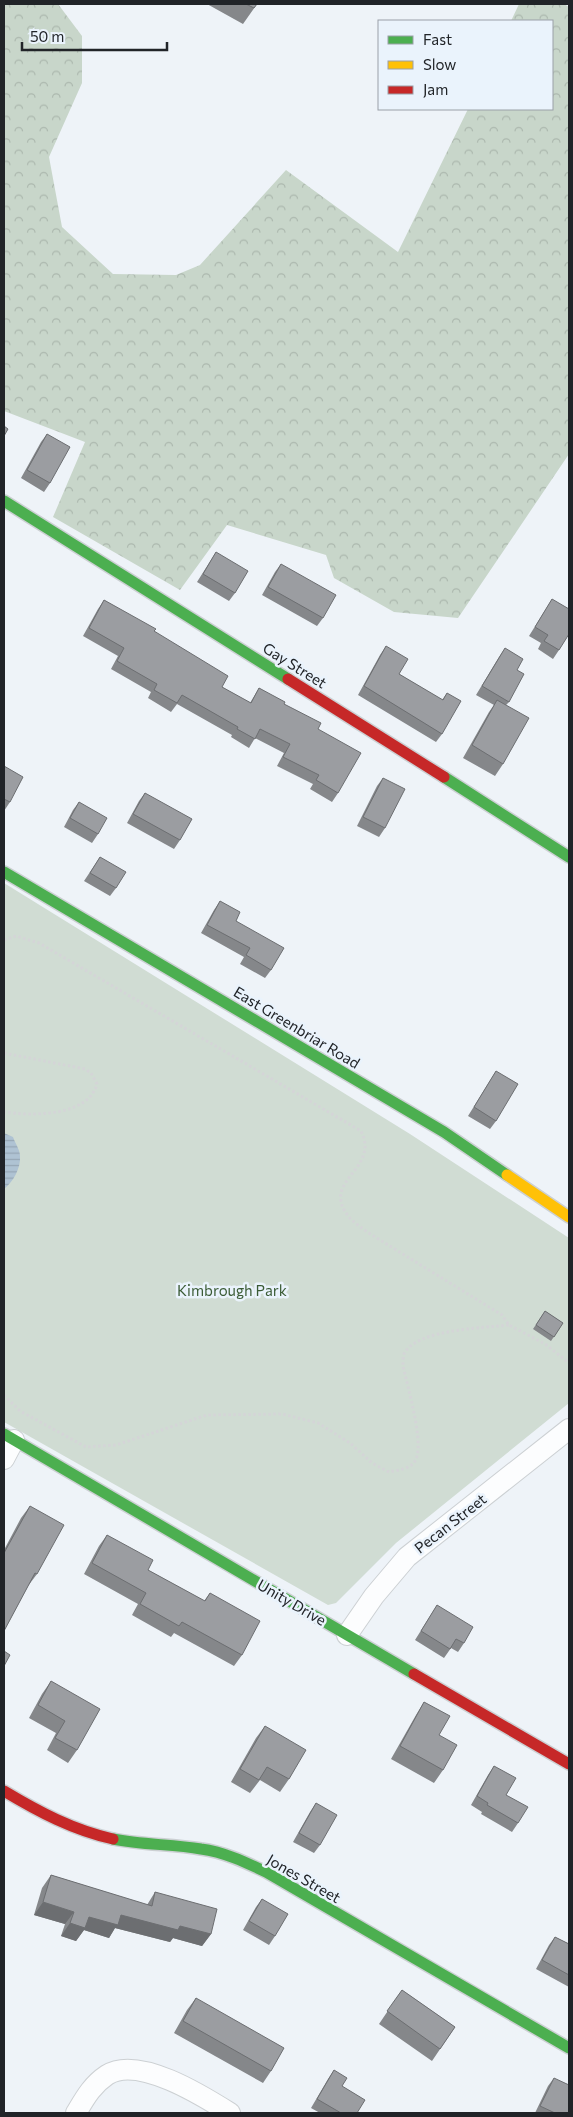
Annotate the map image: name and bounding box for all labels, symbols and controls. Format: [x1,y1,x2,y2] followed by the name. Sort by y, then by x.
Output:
[22,20,168,52] scale bar
[378,20,553,110] legend
[30,27,64,45] text: 50 m
[423,30,452,48] text: Fast
[423,55,456,73] text: Slow
[423,80,448,98] text: Jam
[260,638,330,692] street label: Gay Street
[231,982,363,1072] street label: East Greenbriar Road
[177,1281,287,1299] park label: Kimbrough Park
[410,1489,490,1557] street label: Pecan Street
[254,1575,330,1629] street label: Unity Drive
[264,1850,344,1906] street label: Jones Street

